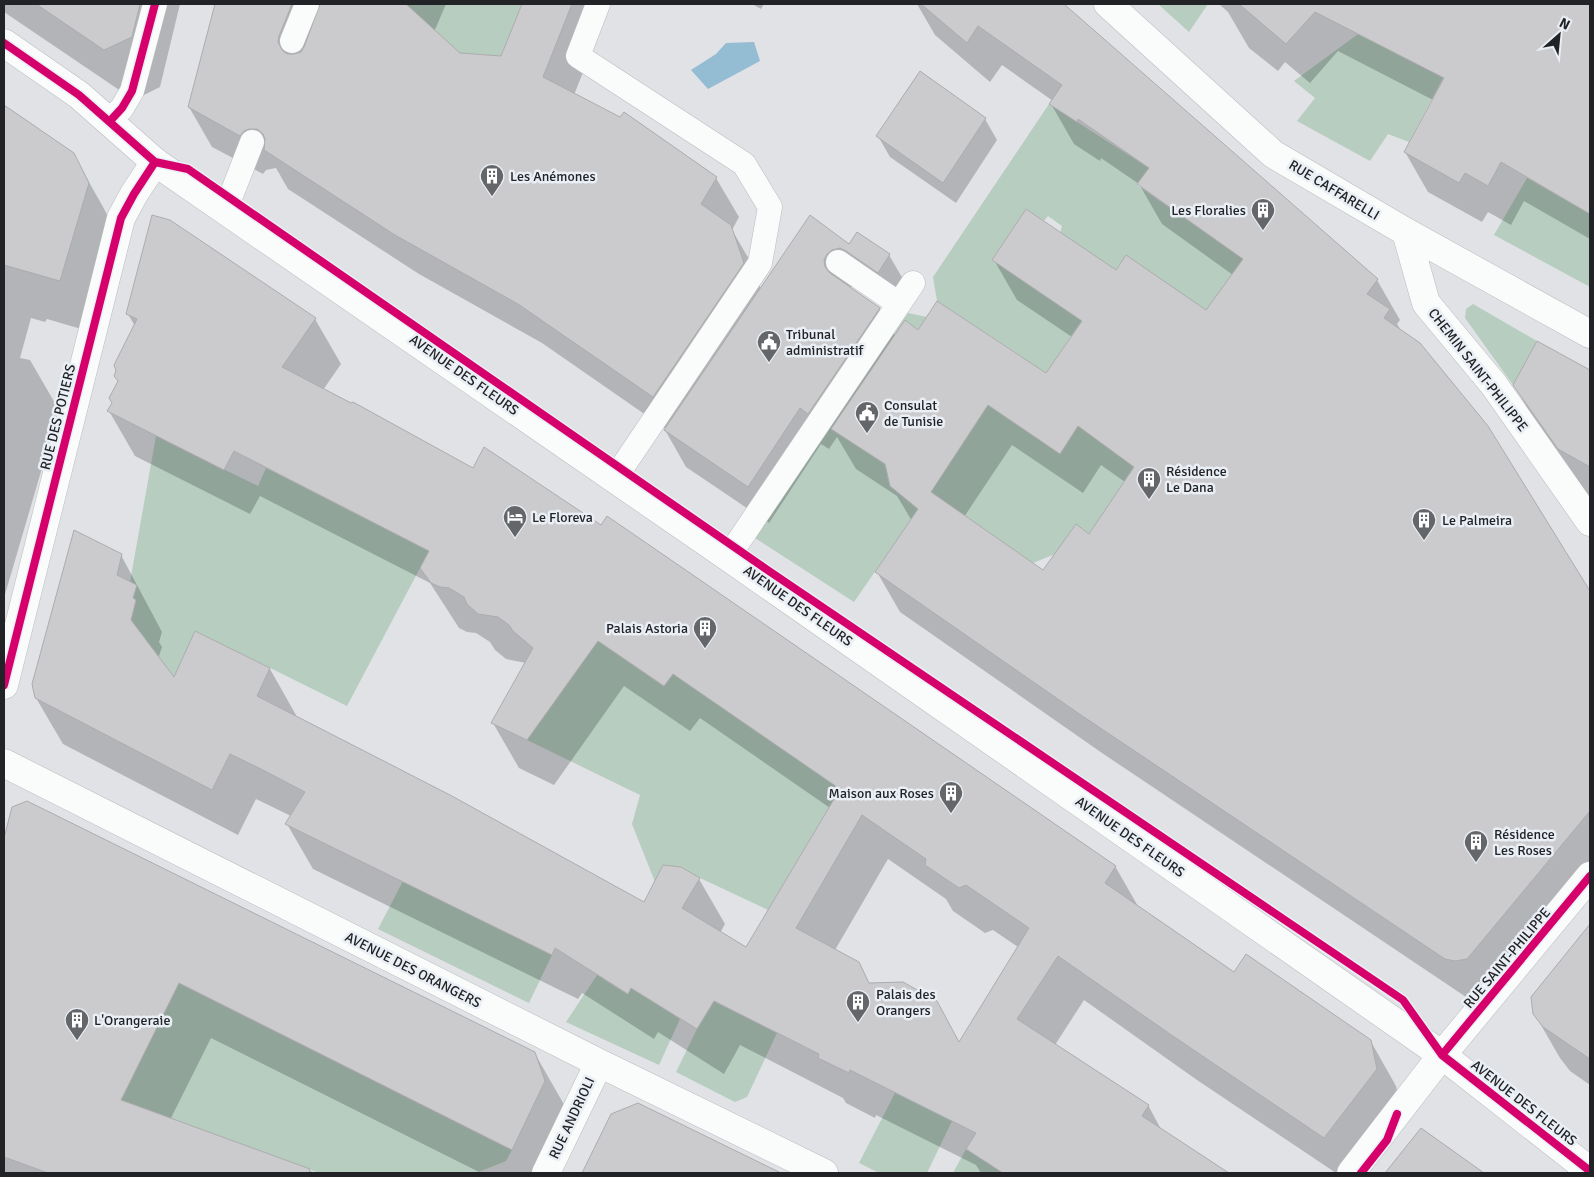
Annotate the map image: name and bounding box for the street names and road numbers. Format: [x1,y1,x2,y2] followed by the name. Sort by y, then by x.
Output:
[1286,156,1382,224] street label: RUE CAFFARELLI
[1425,305,1531,435] street label: CHEMIN SAINT-PHILIPPE
[406,331,522,419] street label: AVENUE DES FLEURS
[37,362,79,472] street label: RUE DES POTIERS
[740,562,856,650] street label: AVENUE DES FLEURS
[1072,793,1188,881] street label: AVENUE DES FLEURS
[1460,904,1554,1012] street label: RUE SAINT-PHILIPPE
[342,928,484,1012] street label: AVENUE DES ORANGERS
[1468,1056,1580,1150] street label: AVENUE DES FLEURS
[546,1074,598,1162] street label: RUE ANDRIOLI

